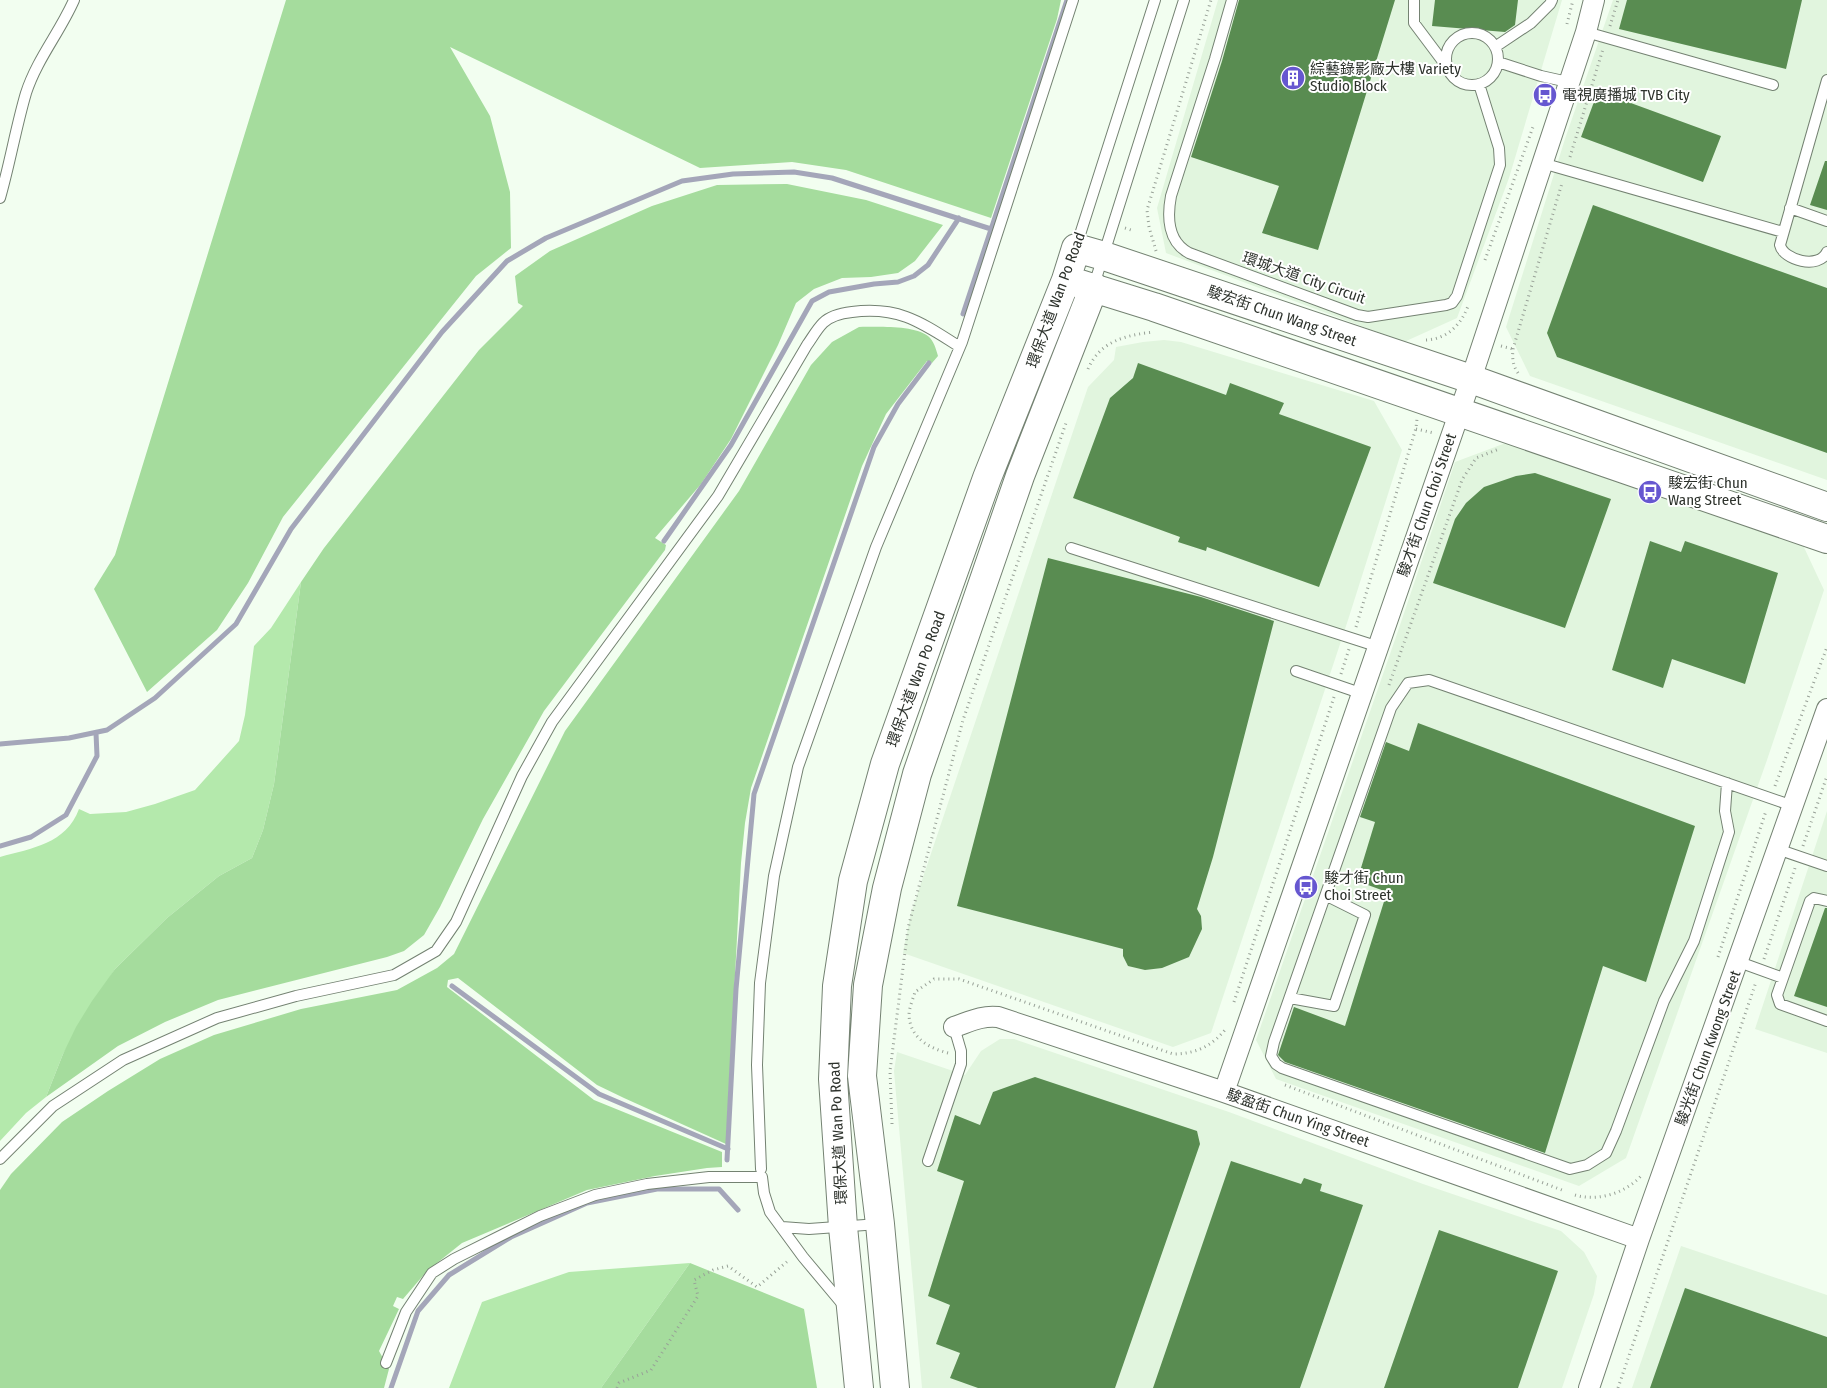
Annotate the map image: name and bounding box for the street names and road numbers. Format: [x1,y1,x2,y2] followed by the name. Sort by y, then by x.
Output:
[1023,230,1089,370] street label: 環保大道 Wan Po Road
[1240,248,1368,308] street label: 環城大道 City Circuit
[1205,282,1359,350] street label: 駿宏街 Chun Wang Street
[1394,431,1460,579] street label: 駿才街 Chun Choi Street
[883,609,949,749] street label: 環保大道 Wan Po Road
[1671,968,1745,1128] street label: 駿光街 Chun Kwong Street
[825,1061,851,1205] street label: 環保大道 Wan Po Road
[1224,1085,1372,1151] street label: 駿盈街 Chun Ying Street

